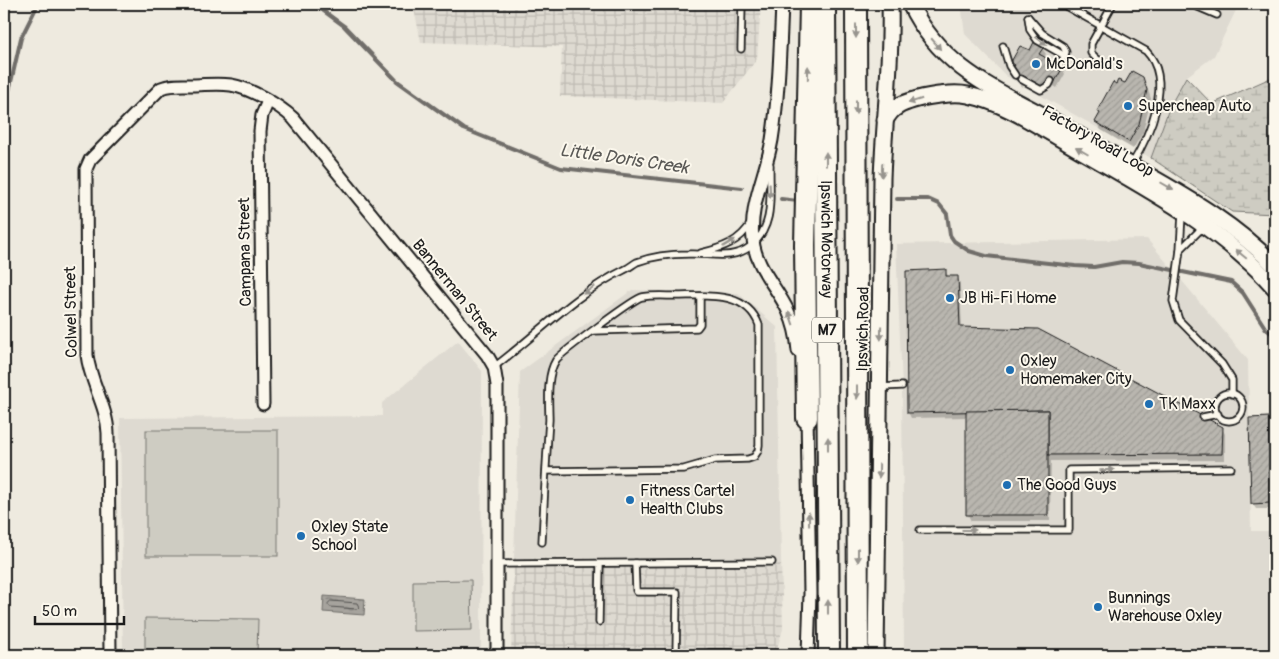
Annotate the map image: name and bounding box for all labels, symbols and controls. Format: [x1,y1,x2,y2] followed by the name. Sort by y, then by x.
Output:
[852,23,860,39] one-way arrow
[1034,36,1048,46] one-way arrow
[931,38,942,51] one-way arrow
[1046,54,1123,74] place label: McDonald's
[1030,58,1042,70] marker: McDonald's
[804,65,812,81] one-way arrow
[1138,96,1252,116] place label: Supercheap Auto
[907,97,922,105] one-way arrow
[852,99,860,115] one-way arrow
[1122,100,1134,112] marker: Supercheap Auto
[1039,101,1157,181] street label: Factory Road Loop
[558,139,691,180] water label: Little Doris Creek
[1075,147,1088,156] one-way arrow
[822,151,830,167] one-way arrow
[878,163,886,179] one-way arrow
[816,180,837,298] street label: Ipswich Motorway
[1159,182,1174,190] one-way arrow
[767,183,775,199] one-way arrow
[234,197,256,307] street label: Campana Street
[408,235,502,345] street label: Bannerman Street
[723,239,736,248] one-way arrow
[1234,248,1247,259] one-way arrow
[60,265,82,358] street label: Colwel Street
[582,285,595,295] one-way arrow
[852,286,874,372] street label: Ipswich Road
[960,288,1056,308] place label: JB Hi-Fi Home
[944,292,956,304] marker: JB Hi-Fi Home
[787,311,794,326] one-way arrow
[812,318,842,342] road number: M7
[876,325,884,341] one-way arrow
[1020,351,1132,389] place label: Oxley Homemaker City
[1004,364,1016,376] marker: Oxley Homemaker City
[853,384,861,400] one-way arrow
[1159,394,1216,414] place label: TK Maxx
[1143,398,1155,410] marker: TK Maxx
[823,436,831,452] one-way arrow
[874,463,882,479] one-way arrow
[1099,466,1115,474] one-way arrow
[1017,475,1117,495] place label: The Good Guys
[1001,479,1013,491] marker: The Good Guys
[640,481,735,519] place label: Fitness Cartel Health Clubs
[624,494,636,506] marker: Fitness Cartel Health Clubs
[805,511,813,527] one-way arrow
[311,517,388,555] place label: Oxley State School
[961,526,977,534] one-way arrow
[295,530,307,542] marker: Oxley State School
[854,547,862,563] one-way arrow
[1108,588,1222,626] place label: Bunnings Warehouse Oxley
[35,594,124,626] scale bar
[824,598,832,614] one-way arrow
[1092,601,1104,613] marker: Bunnings Warehouse Oxley
[42,602,77,621] text: 50 m

